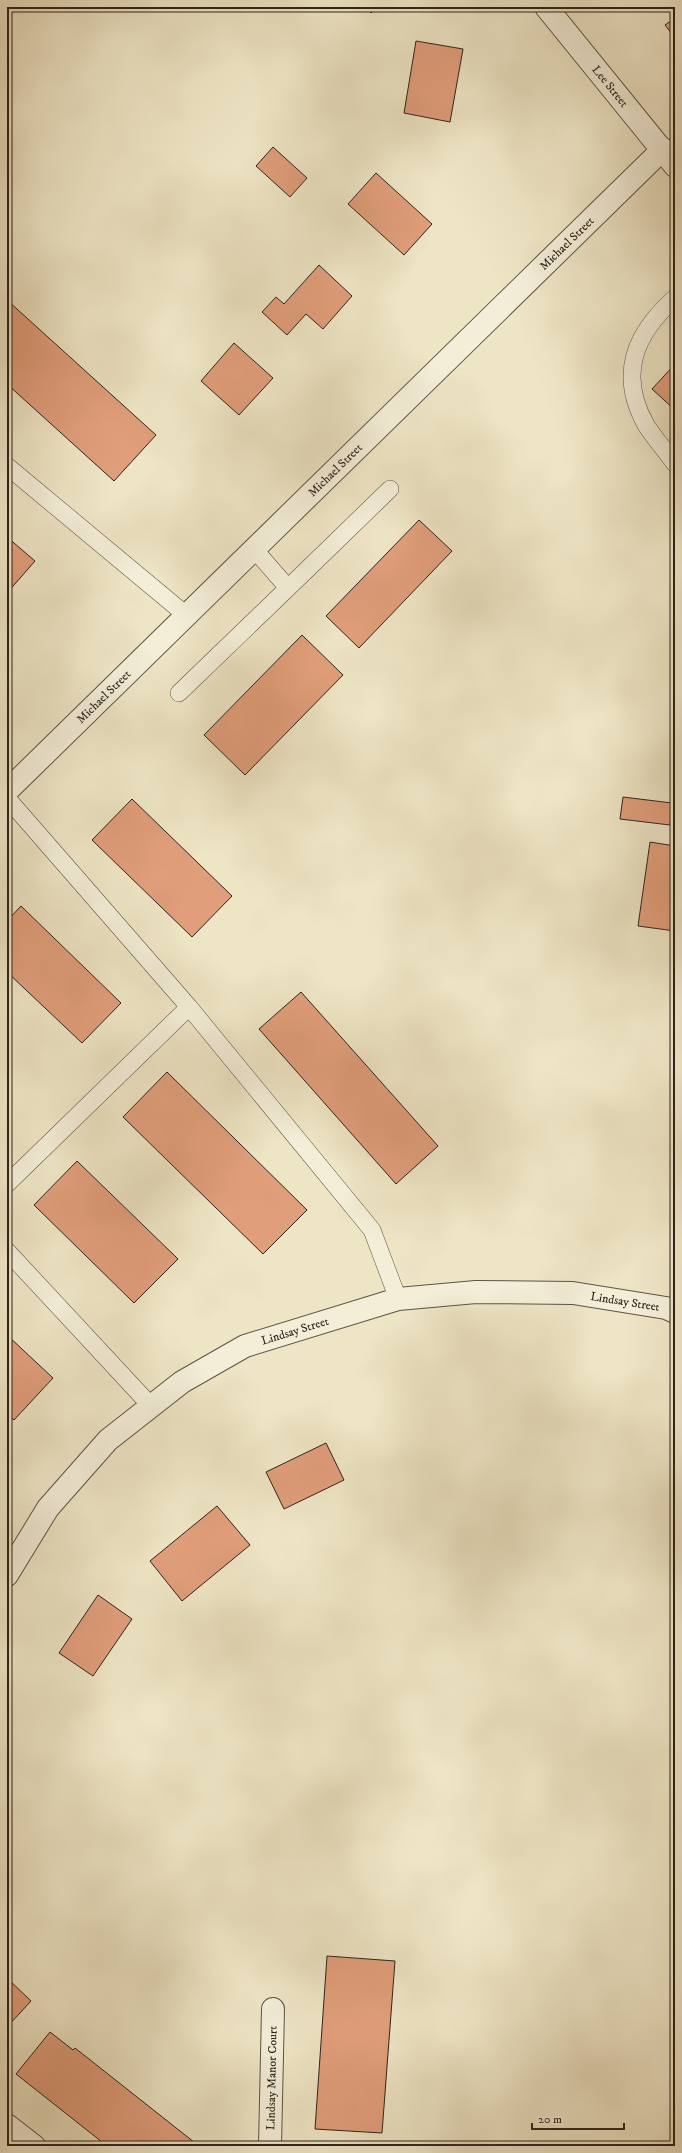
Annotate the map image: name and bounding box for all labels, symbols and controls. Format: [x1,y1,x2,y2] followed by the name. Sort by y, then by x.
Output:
[589,62,632,110] street label: Lee Street
[536,213,597,273] street label: Michael Street
[305,440,365,500] street label: Michael Street
[73,667,134,726] street label: Michael Street
[590,1288,661,1314] street label: Lindsay Street
[259,1313,331,1348] street label: Lindsay Street
[263,2025,280,2130] street label: Lindsay Manor Court
[532,2105,624,2131] scale bar
[538,2112,562,2127] text: 20 m

